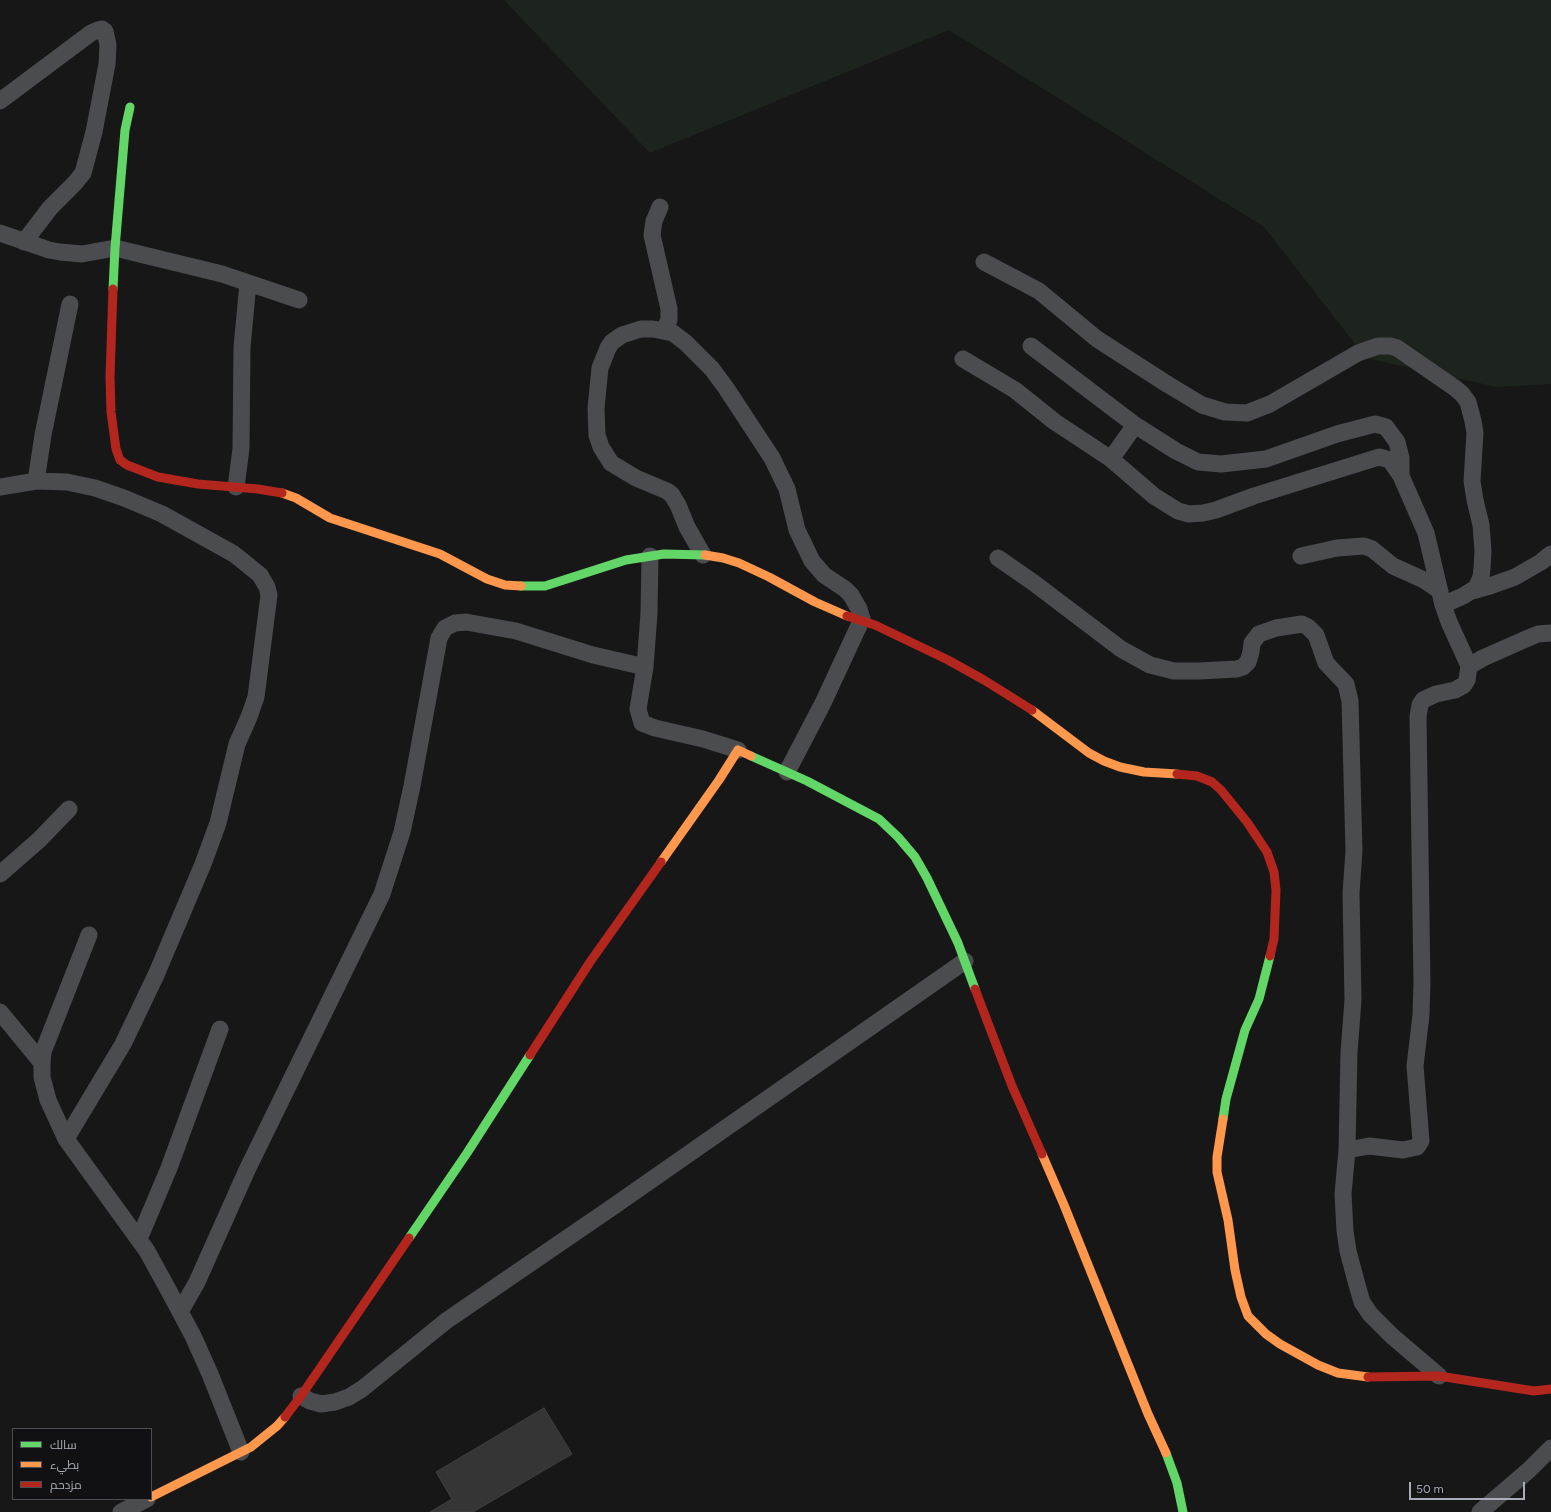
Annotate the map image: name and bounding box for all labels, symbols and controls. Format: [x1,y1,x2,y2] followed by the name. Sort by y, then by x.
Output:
[12,1428,152,1500] legend
[50,1438,77,1452] text: سالك
[50,1458,79,1472] text: بطيء
[1411,1474,1527,1500] scale bar
[50,1478,82,1492] text: مزدحم
[1416,1482,1444,1496] text: 50 m

